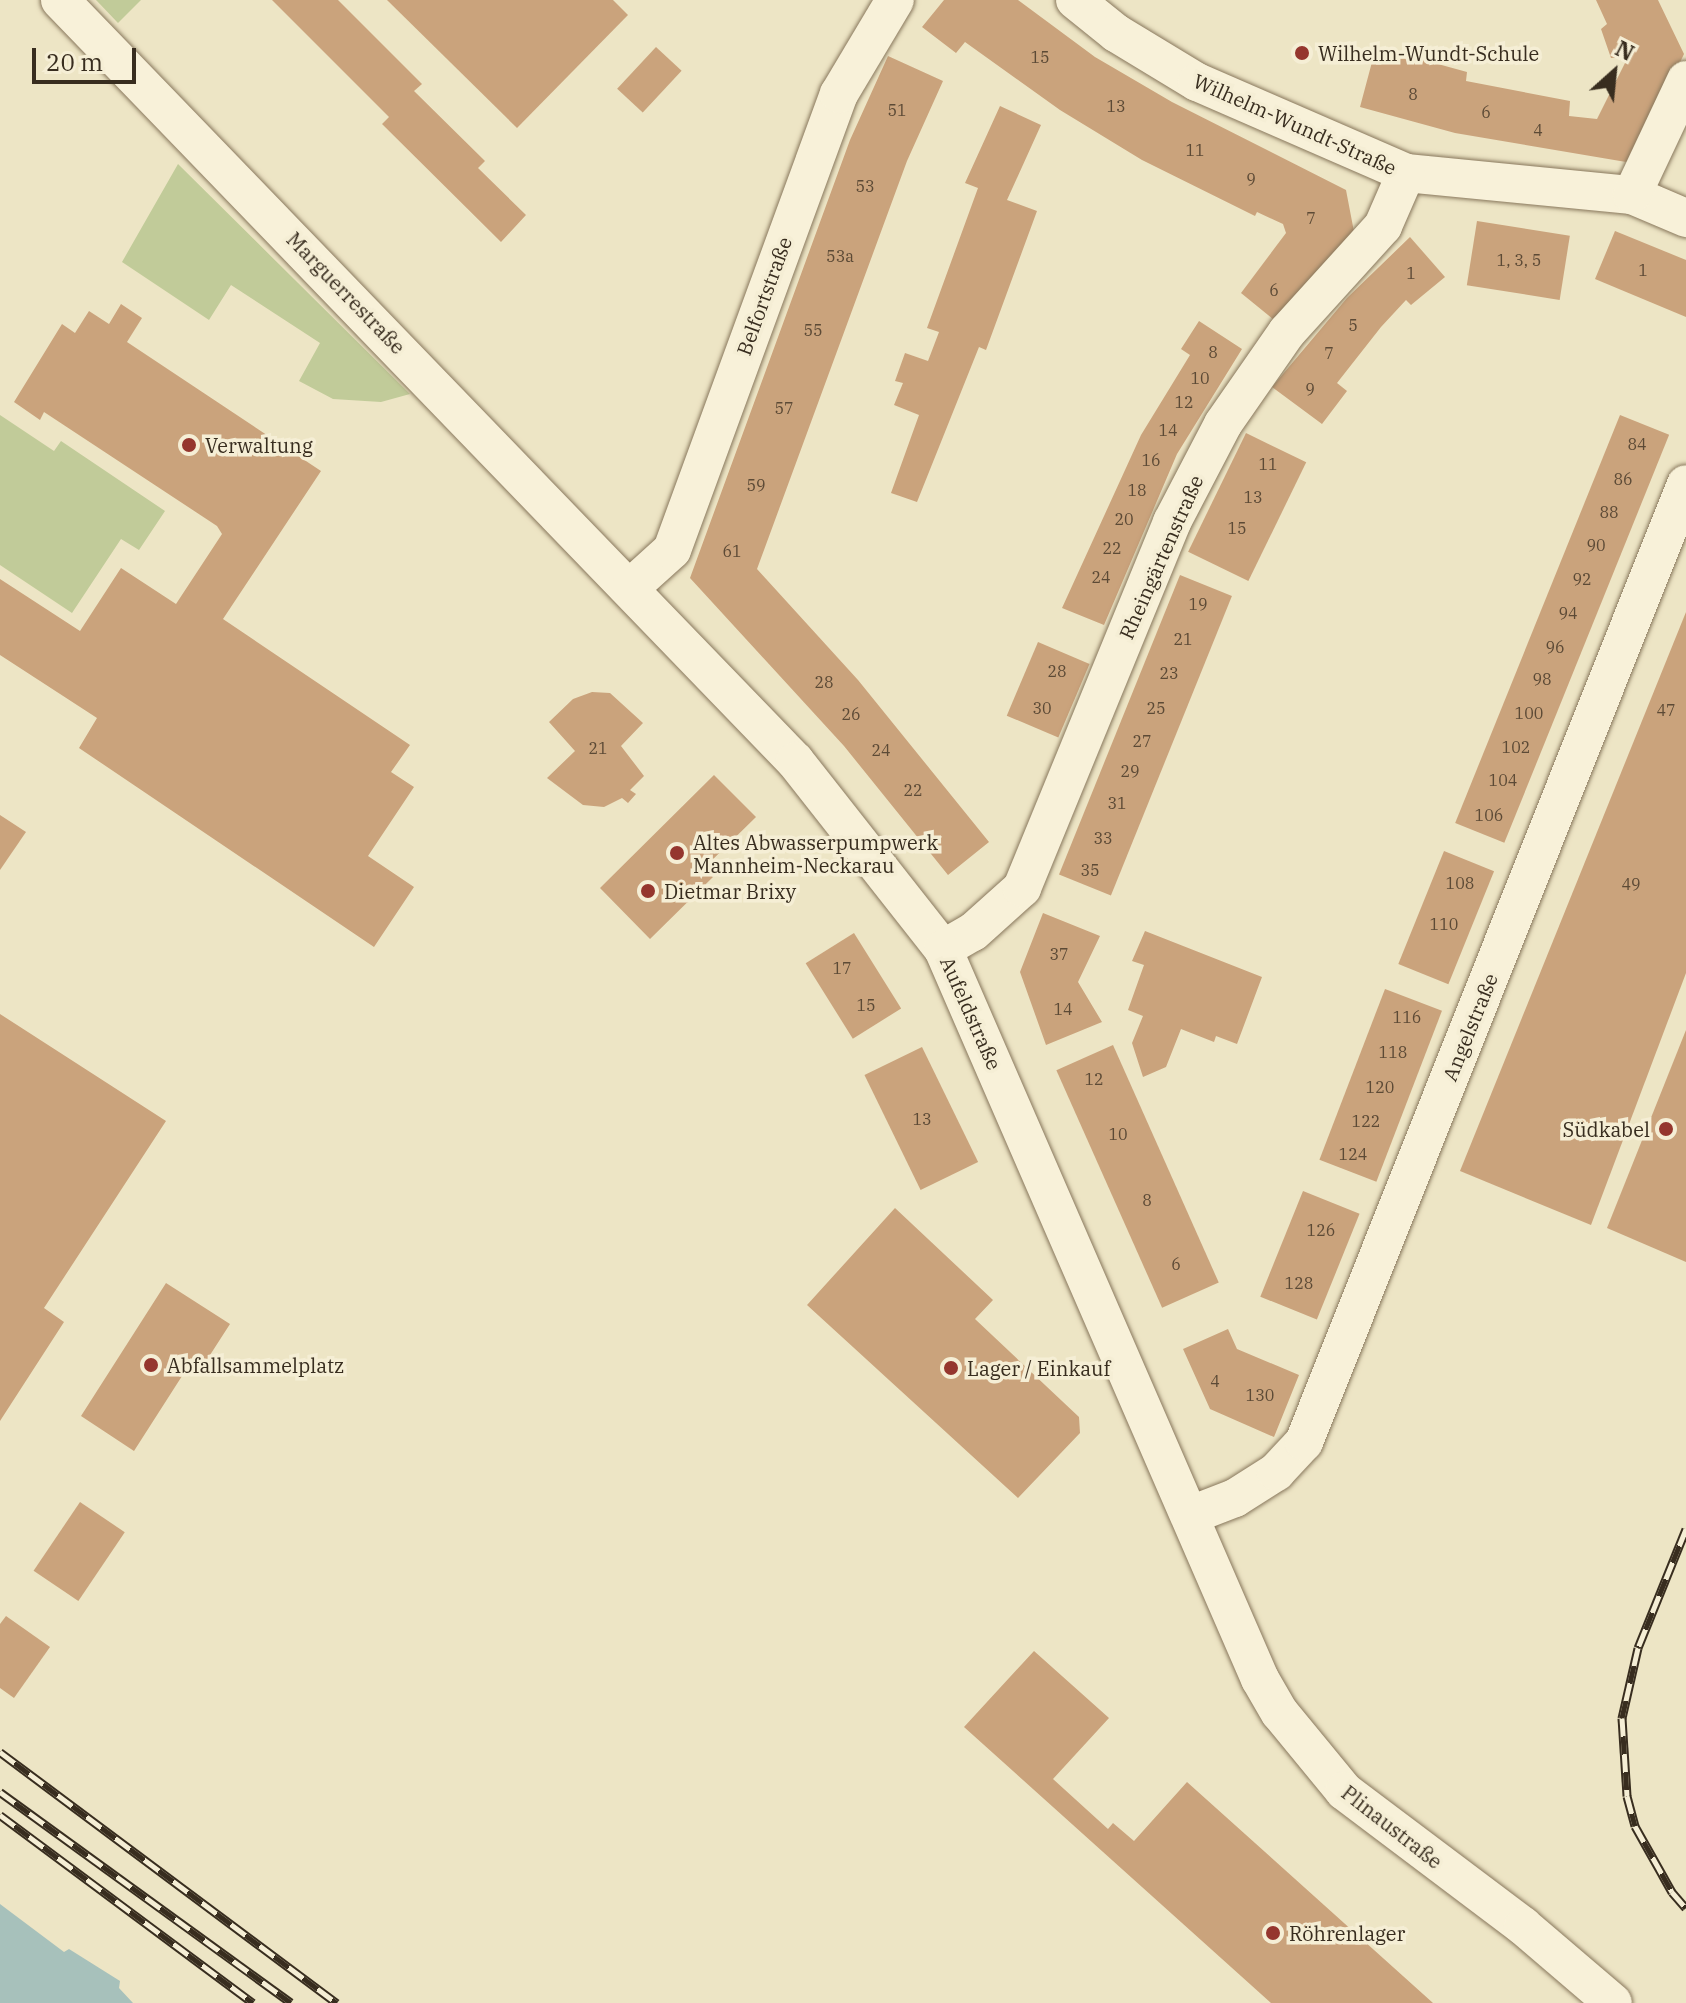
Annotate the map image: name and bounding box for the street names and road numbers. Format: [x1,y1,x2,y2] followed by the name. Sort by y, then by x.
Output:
[1190,68,1400,180] street label: Wilhelm-Wundt-Straße
[282,227,410,359] street label: Marguerrestraße
[731,234,797,358] street label: Belfortstraße
[1114,471,1208,643] street label: Rheingärtenstraße
[935,953,1007,1073] street label: Aufeldstraße
[1438,970,1502,1084] street label: Angelstraße
[1337,1780,1447,1874] street label: Plinaustraße

